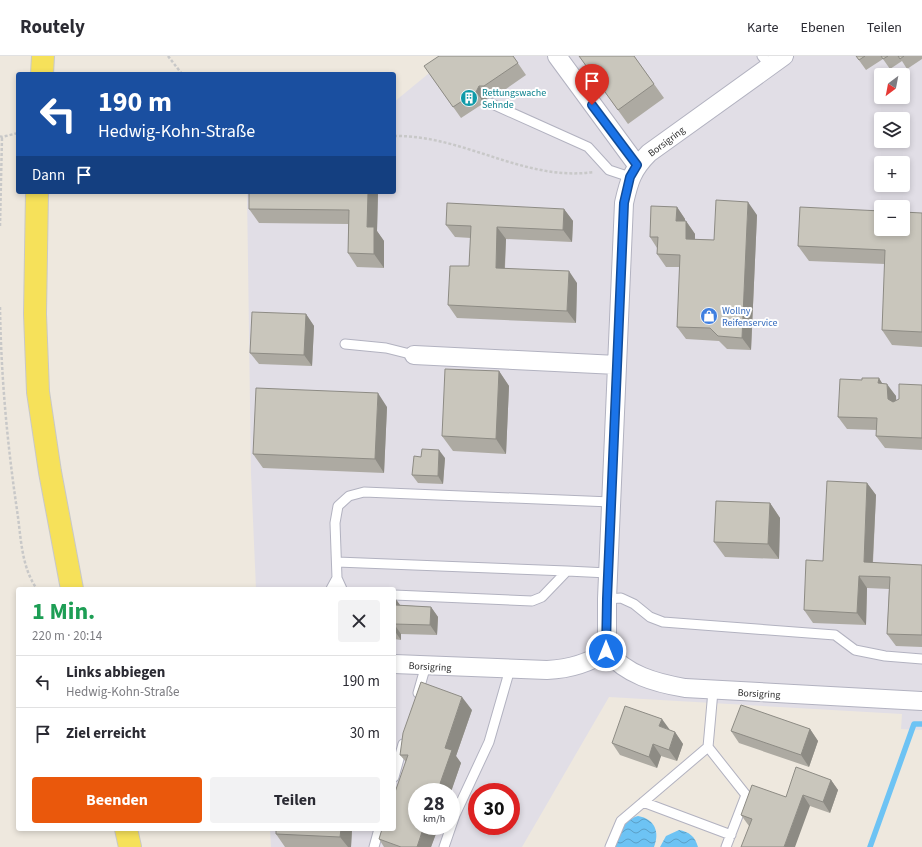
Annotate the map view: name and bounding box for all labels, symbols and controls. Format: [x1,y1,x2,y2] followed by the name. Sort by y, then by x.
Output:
[20,14,85,41] text: Routely
[747,18,779,38] text: Karte
[801,18,845,38] text: Ebenen
[867,18,902,38] text: Teilen
[575,64,609,105] pin
[874,68,910,104] north arrow
[874,68,910,236] map controls
[581,70,603,92] icon: arrive
[98,82,172,122] text: 190 m
[482,86,546,112] place label: Rettungswache Sehnde
[32,88,84,140] icon: left
[459,88,479,108] building icon: Rettungswache Sehnde
[874,112,910,148] button: layers
[98,119,255,144] text: Hedwig-Kohn-Straße
[645,123,688,160] street label: Borsigring
[874,156,910,192] button: +
[73,164,95,186] icon: arrive
[32,165,65,186] text: Dann
[874,200,910,236] button: −
[722,304,778,330] place label: Wollny Reifenservice
[699,306,719,326] shop icon: Wollny Reifenservice
[32,594,95,629] text: 1 Min.
[338,600,380,642] button: close
[32,627,102,645] text: 220 m · 20:14
[585,630,627,672] position arrow
[408,659,452,675] street label: Borsigring
[66,662,165,683] text: Links abbiegen
[32,671,54,693] icon: left
[342,671,380,692] text: 190 m
[66,683,179,701] text: Hedwig-Kohn-Straße
[737,686,781,702] street label: Borsigring
[32,723,54,745] icon: arrive
[66,723,146,744] text: Ziel erreicht
[350,723,380,744] text: 30 m
[32,777,202,823] button: Beenden
[210,777,380,823] button: Teilen
[468,783,520,835] speed limit sign: 30
[423,790,445,818] text: 28
[423,812,445,826] text: km/h

